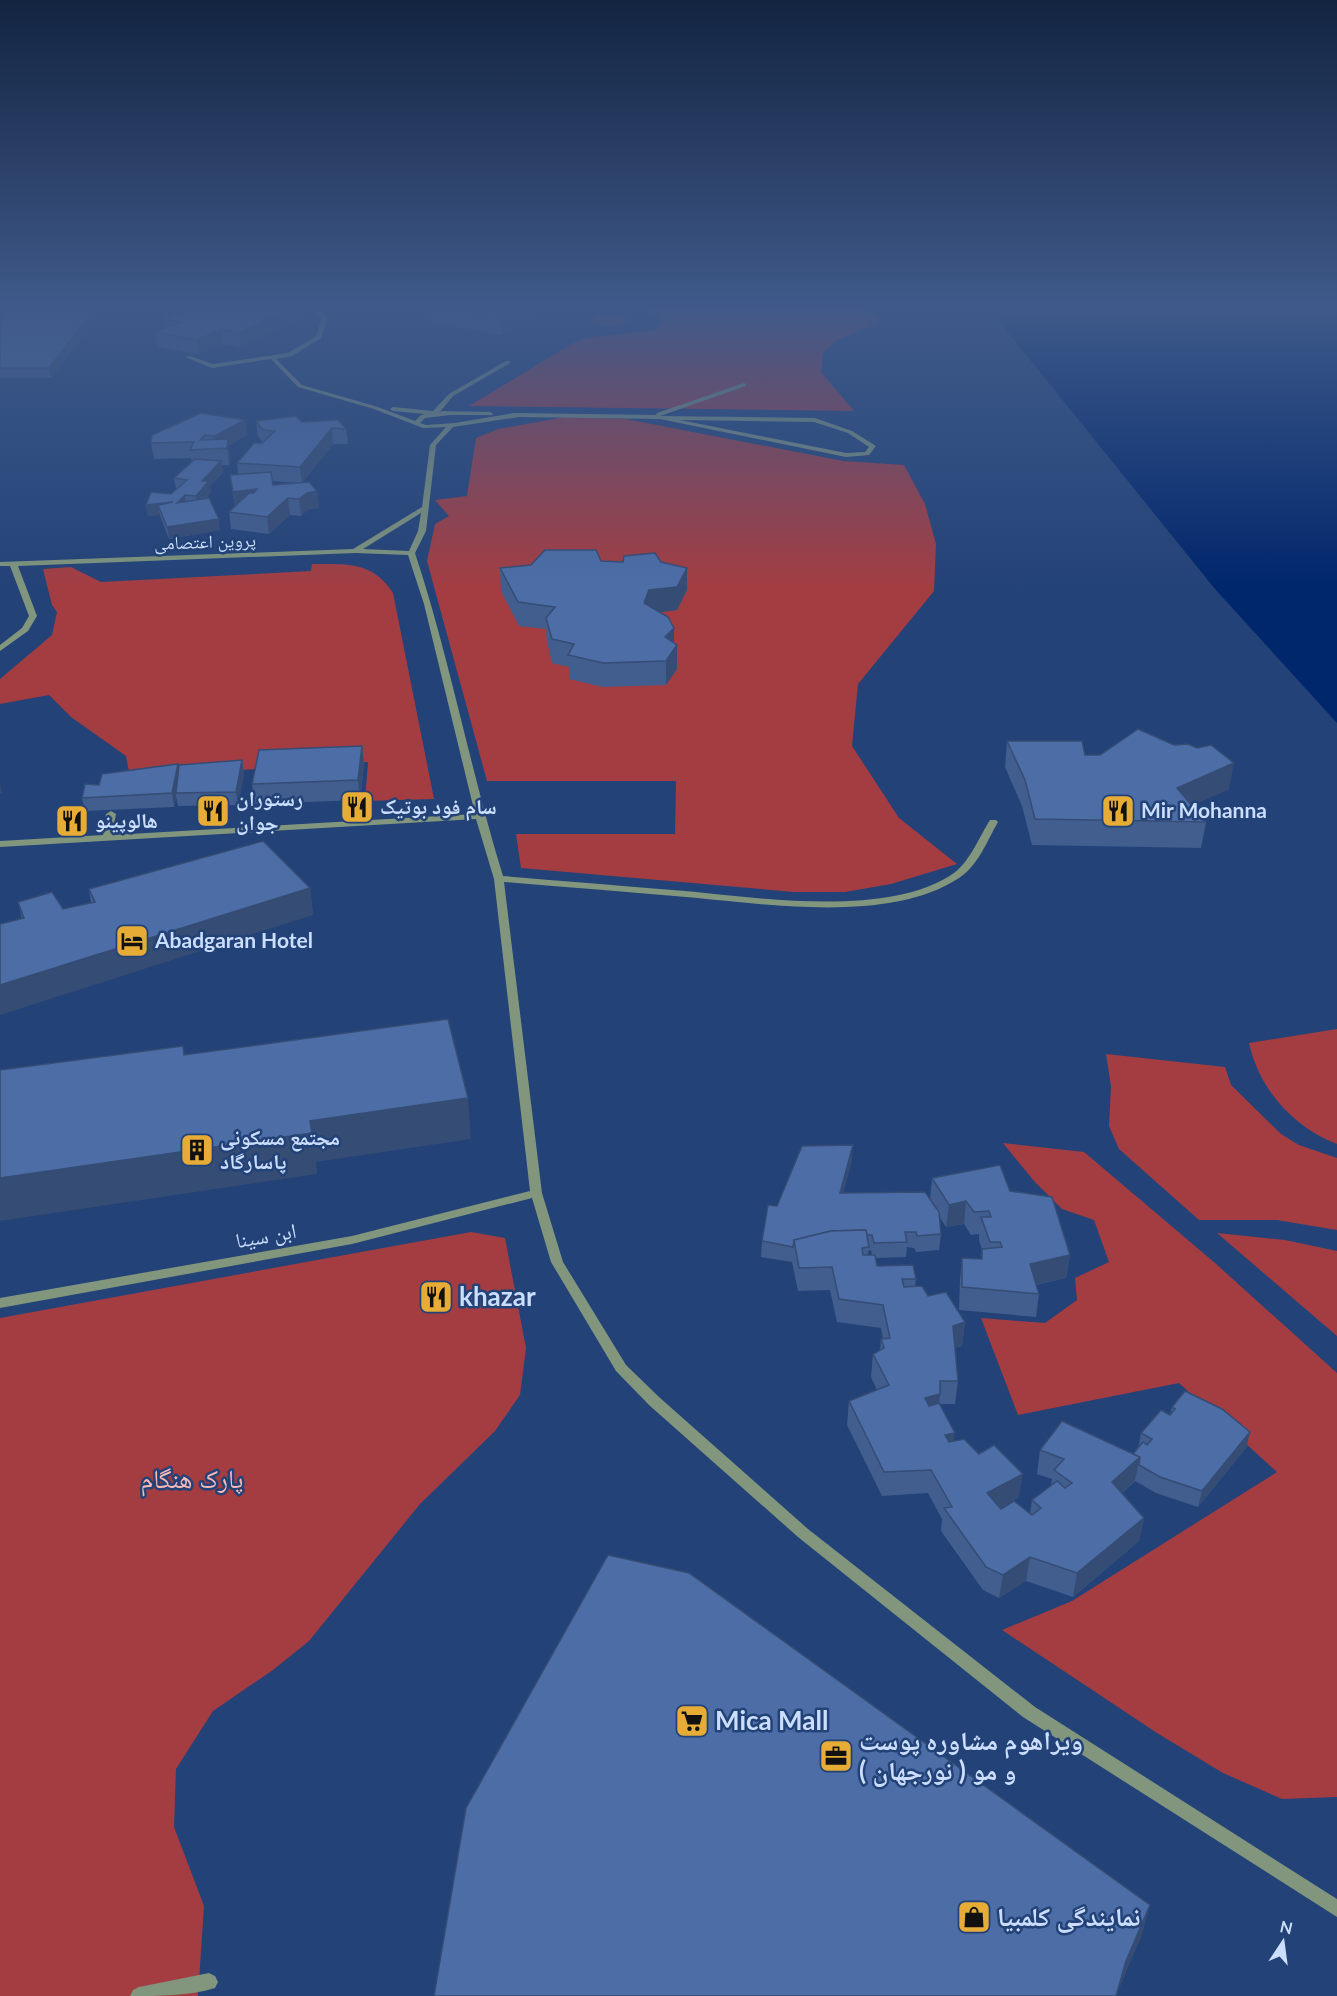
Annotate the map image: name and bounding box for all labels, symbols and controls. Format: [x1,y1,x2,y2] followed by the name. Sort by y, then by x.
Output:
[154,528,256,555] street label: پروین اعتصامی
[236,785,303,835] place label: رستوران جوان
[339,789,375,825] restaurant icon: سام فود بوتیک
[195,793,231,829] restaurant icon: رستوران جوان
[380,793,497,821] place label: سام فود بوتیک
[1100,793,1136,829] restaurant icon: Mir Mohanna
[1141,797,1267,822] place label: Mir Mohanna
[54,803,90,839] restaurant icon: هالوپینو
[95,807,158,833] place label: هالوپینو
[114,923,150,959] hotel icon: Abadgaran Hotel
[154,927,313,952] place label: Abadgaran Hotel
[220,1124,340,1174] place label: مجتمع مسکونی پاسارگاد
[179,1132,215,1168] building icon: مجتمع مسکونی پاسارگاد
[233,1217,298,1254] street label: ابن سینا
[418,1279,454,1315] restaurant icon: khazar
[459,1280,536,1312] place label: khazar
[141,1462,244,1497] park label: پارک هنگام
[674,1703,710,1739] supermarket icon: Mica Mall
[715,1704,828,1736] place label: Mica Mall
[859,1724,1083,1787] place label: ویراهوم مشاوره پوست و مو ( نورجهان )
[818,1738,854,1774] office icon: ویراهوم مشاوره پوست و مو ( نورجهان )
[956,1899,992,1935] shop icon: نمایندگی کلمبیا
[997,1900,1140,1933] place label: نمایندگی کلمبیا
[1253,1912,1313,1972] north arrow
[1278,1916,1295,1938] text: N

